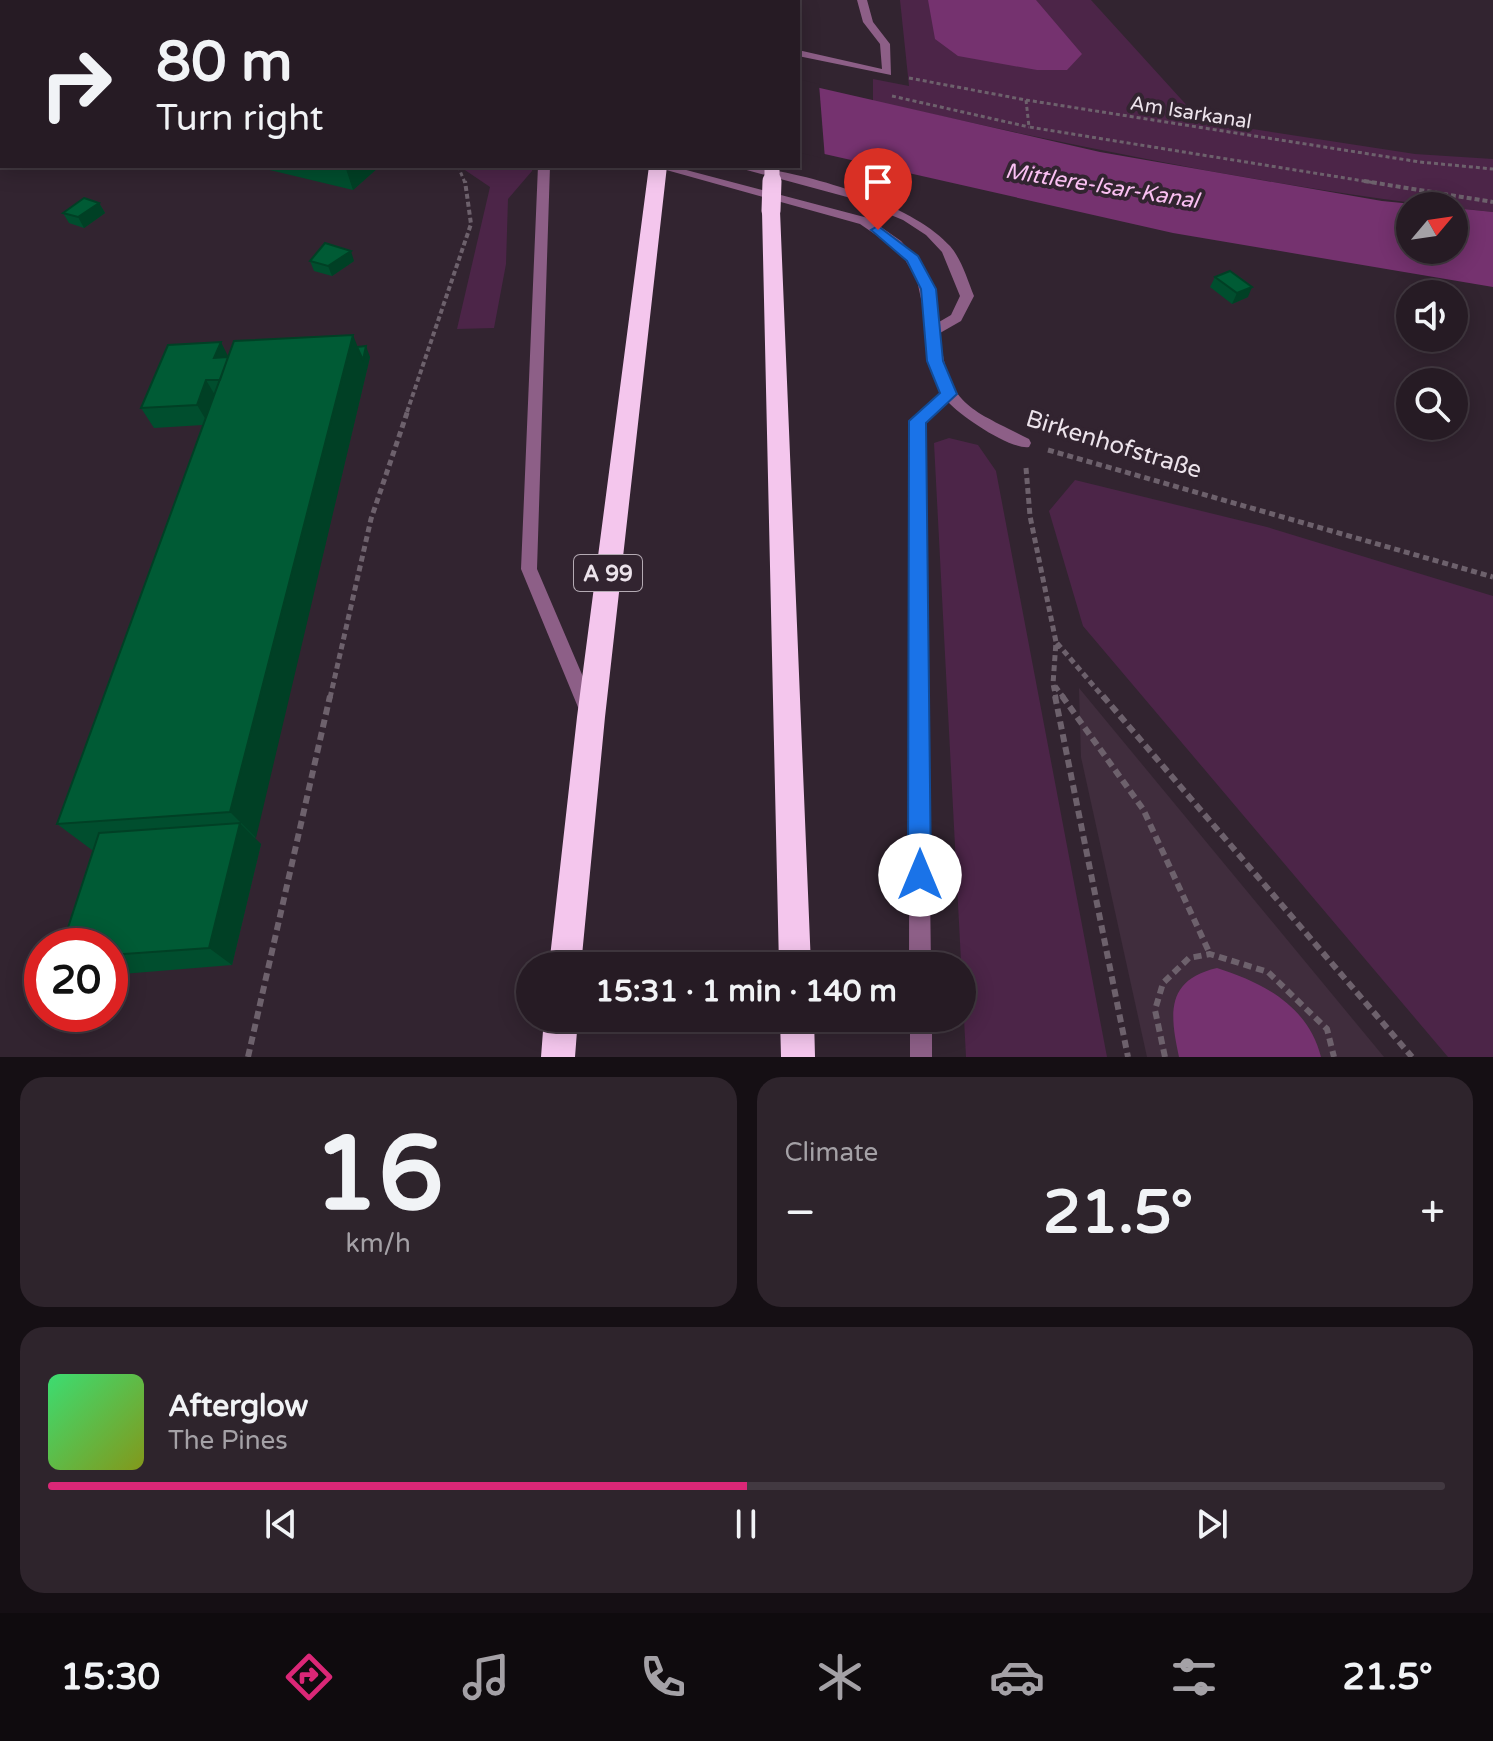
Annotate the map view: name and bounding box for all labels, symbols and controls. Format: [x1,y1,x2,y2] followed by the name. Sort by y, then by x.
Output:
[156,29,292,96] text: 80 m
[24,32,128,136] icon: right
[1128,92,1253,134] street label: Am Isarkanal
[156,97,323,140] text: Turn right
[844,148,912,230] pin
[1003,158,1203,215] water label: Mittlere-Isar-Kanal
[856,160,900,204] icon: arrive
[1396,192,1468,264] north arrow
[1396,192,1468,440] map controls
[1396,280,1468,352] button: sound
[1396,368,1468,440] button: search
[1022,404,1205,485] street label: Birkenhofstraße
[574,555,642,591] road number: A 99
[878,833,962,917] position arrow
[24,928,128,1032] speed limit sign: 20
[595,973,897,1010] text: 15:31 · 1 min · 140 m
[313,1113,444,1238] text: 16
[785,1137,878,1168] text: Climate
[1043,1177,1193,1249] text: 21.5°
[785,1187,816,1240] text: −
[1420,1187,1445,1240] text: +
[346,1228,411,1259] text: km/h
[168,1388,308,1425] text: Afterglow
[168,1425,288,1456] text: The Pines
[259,1502,303,1546] icon: previous
[724,1502,768,1546] icon: pause
[1190,1502,1234,1546] icon: next
[281,1649,337,1705] icon: directions
[458,1649,514,1705] icon: music
[635,1649,691,1705] icon: phone
[812,1649,868,1705] icon: climate
[989,1649,1045,1705] icon: car
[1166,1649,1222,1705] icon: filters
[60,1656,160,1699] text: 15:30
[1342,1656,1433,1699] text: 21.5°

